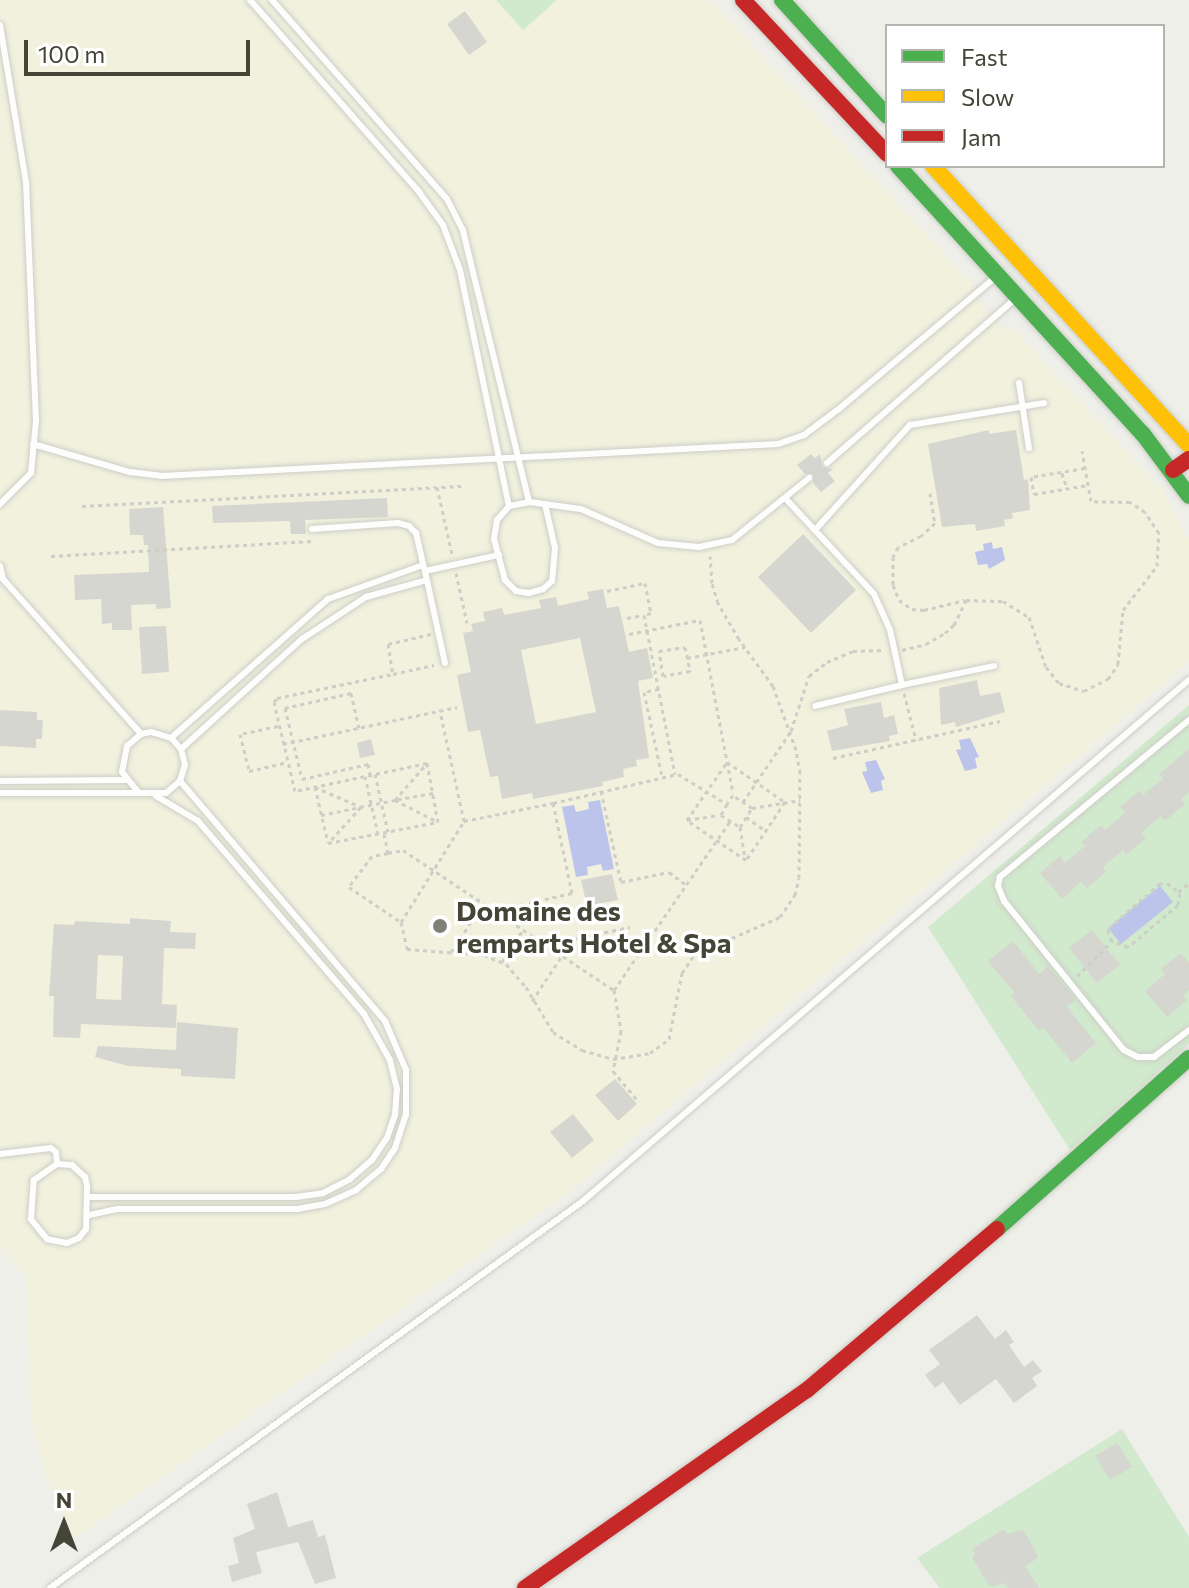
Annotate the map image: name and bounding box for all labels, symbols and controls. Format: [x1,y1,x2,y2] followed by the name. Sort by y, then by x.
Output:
[28,24,254,74] scale bar
[885,24,1165,168] legend
[38,39,105,68] text: 100 m
[961,42,1008,71] text: Fast
[961,82,1014,111] text: Slow
[961,122,1001,151] text: Jam
[456,893,731,959] place label: Domaine des remparts Hotel & Spa
[431,917,449,935] marker: Domaine des remparts Hotel & Spa
[24,1484,104,1564] north arrow
[56,1486,72,1513] text: N

